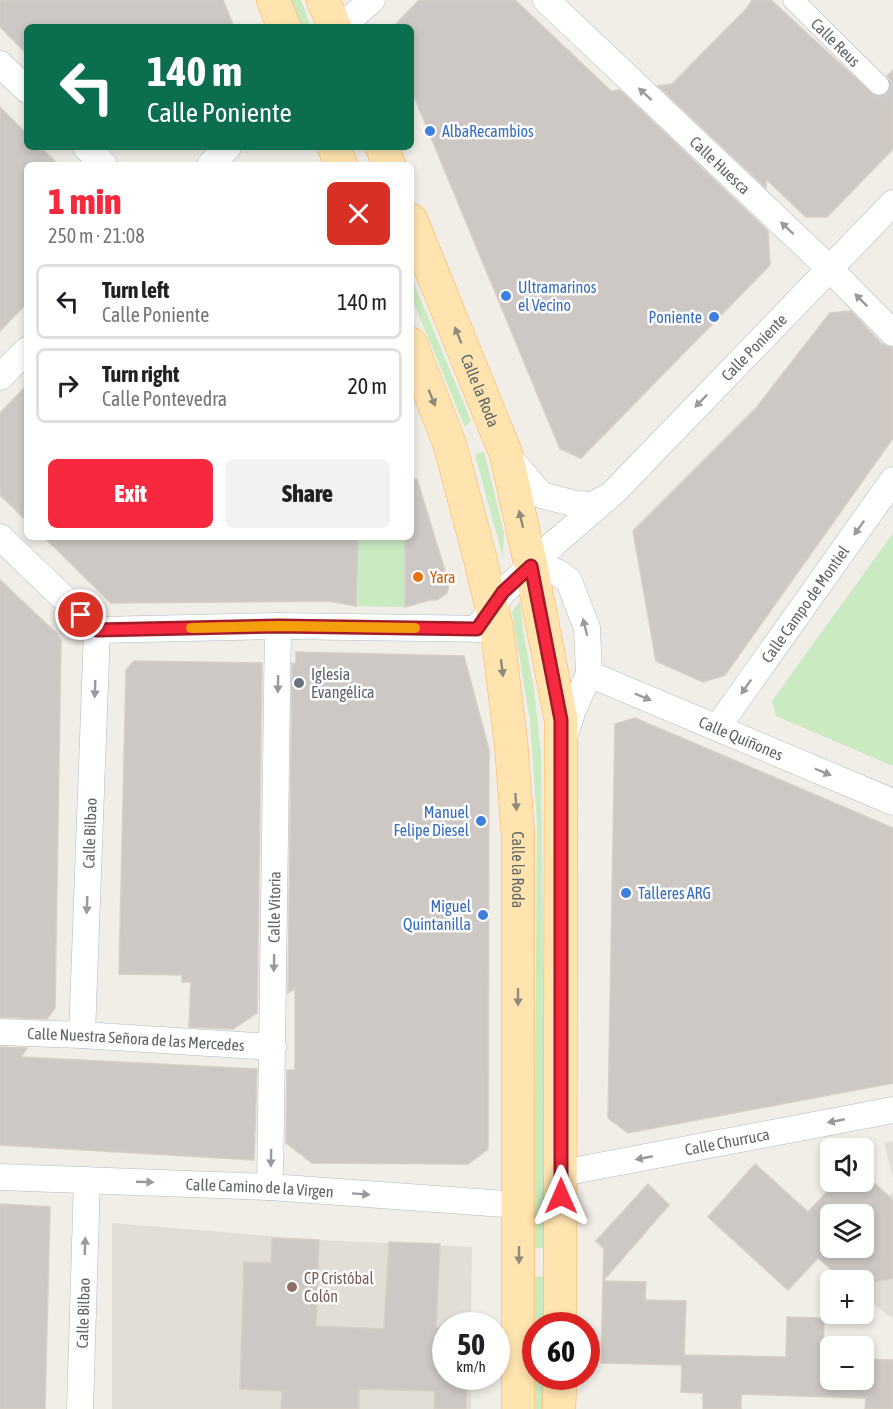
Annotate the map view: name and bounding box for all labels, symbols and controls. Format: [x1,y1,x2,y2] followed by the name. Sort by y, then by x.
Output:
[808,14,864,70] street label: Calle Reus
[147,47,242,95] text: 140 m
[48,48,126,126] icon: left
[638,87,653,101] one-way arrow
[147,97,292,128] text: Calle Poniente
[442,122,534,140] place label: AlbaRecambios
[423,124,437,138] marker: AlbaRecambios
[687,132,754,198] street label: Calle Huesca
[48,180,122,222] text: 1 min
[327,182,390,245] button: close
[779,221,794,235] one-way arrow
[48,224,145,247] text: 250 m · 21:08
[102,277,169,303] text: Turn left
[518,278,597,314] place label: Ultramarinos el Vecino
[51,285,84,318] icon: left
[337,289,387,315] text: 140 m
[499,289,513,303] marker: Ultramarinos el Vecino
[854,293,868,308] one-way arrow
[102,303,209,326] text: Calle Poniente
[649,308,702,326] place label: Poniente
[707,310,721,324] marker: Poniente
[718,310,790,384] street label: Calle Poniente
[453,325,463,343] one-way arrow
[457,351,503,430] street label: Calle la Roda
[102,361,179,387] text: Turn right
[51,369,84,402] icon: right
[347,373,387,399] text: 20 m
[102,387,227,410] text: Calle Pontevedra
[428,389,438,407] one-way arrow
[694,394,708,409] one-way arrow
[48,459,213,528] button: Exit
[225,459,390,528] button: Share
[515,509,525,528] one-way arrow
[853,519,865,535] one-way arrow
[757,542,853,666] street label: Calle Campo de Montiel
[430,568,455,586] place label: Yara
[411,570,425,584] marker: Yara
[55,589,106,640] pin
[64,598,97,631] icon: arrive
[580,617,590,636] one-way arrow
[497,658,506,677] one-way arrow
[311,665,375,702] place label: Iglesia Evangélica
[273,675,282,694] one-way arrow
[292,676,306,690] marker: Iglesia Evangélica
[740,678,752,694] one-way arrow
[90,679,100,698] one-way arrow
[634,692,652,702] one-way arrow
[696,712,786,764] street label: Calle Quiñones
[814,767,832,777] one-way arrow
[511,792,520,811] one-way arrow
[79,798,100,869] street label: Calle Bilbao
[394,803,470,840] place label: Manuel Felipe Diesel
[474,814,488,828] marker: Manuel Felipe Diesel
[509,831,527,908] street label: Calle la Roda
[264,871,284,943] street label: Calle Vitoria
[638,884,711,902] place label: Talleres ARG
[619,886,633,900] marker: Talleres ARG
[82,895,91,914] one-way arrow
[403,897,472,933] place label: Miguel Quintanilla
[476,908,490,922] marker: Miguel Quintanilla
[269,954,279,973] one-way arrow
[513,987,523,1006] one-way arrow
[27,1024,245,1054] street label: Calle Nuestra Señora de las Mercedes
[826,1117,845,1126] one-way arrow
[683,1125,771,1158] street label: Calle Churruca
[820,1138,874,1390] map controls
[820,1138,874,1192] button: sound
[266,1149,276,1168] one-way arrow
[634,1154,653,1163] one-way arrow
[529,1164,593,1228] position arrow
[185,1175,334,1201] street label: Calle Camino de la Virgen
[136,1178,155,1187] one-way arrow
[352,1189,371,1198] one-way arrow
[820,1204,874,1258] button: layers
[81,1236,90,1255] one-way arrow
[514,1245,524,1264] one-way arrow
[304,1269,374,1305] place label: CP Cristóbal Colón
[820,1270,874,1324] button: +
[73,1277,93,1349] street label: Calle Bilbao
[285,1280,299,1294] marker: CP Cristóbal Colón
[522,1312,600,1390] speed limit sign: 60
[457,1327,485,1361] text: 50
[820,1336,874,1390] button: −
[456,1358,486,1375] text: km/h

